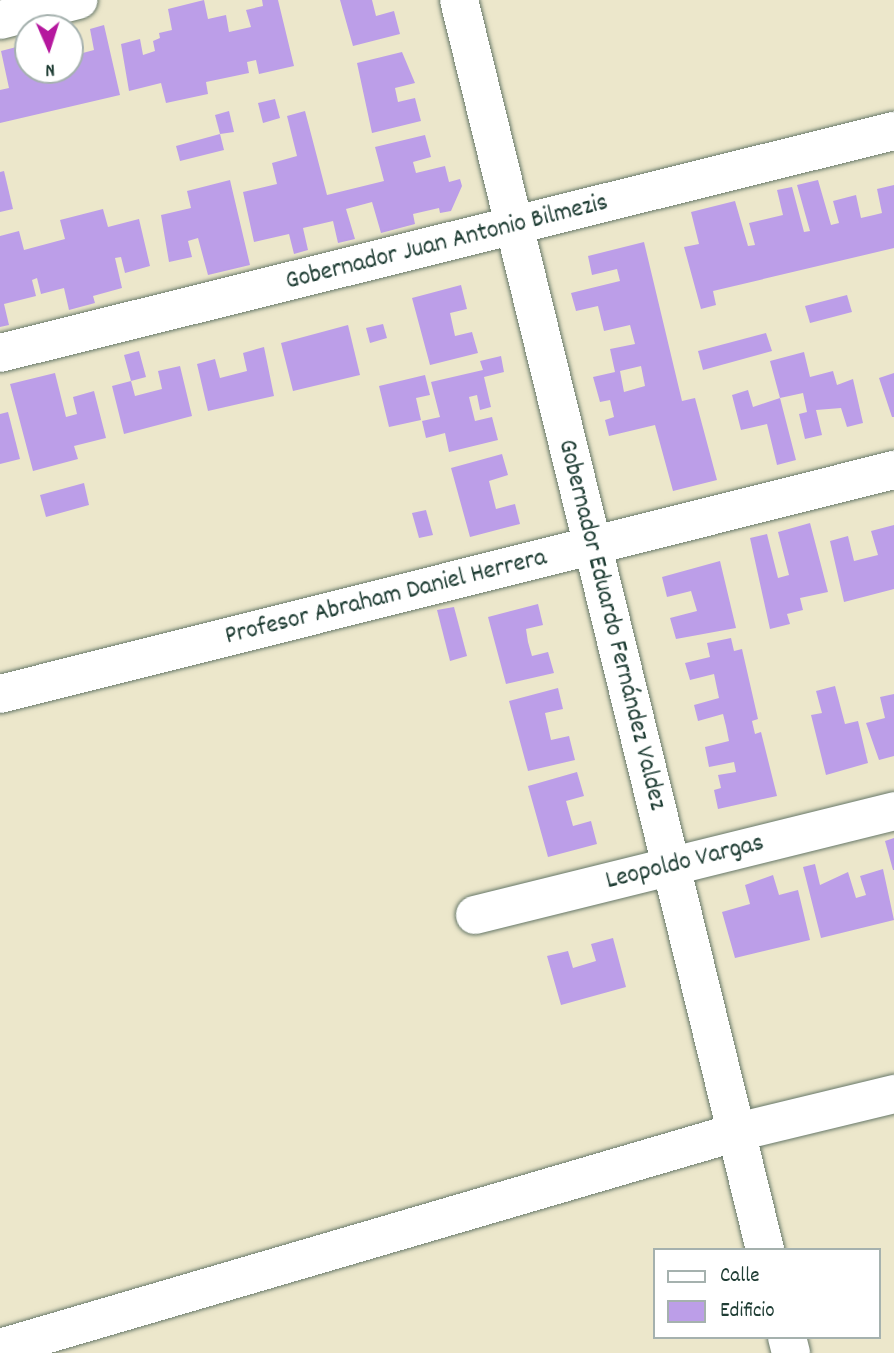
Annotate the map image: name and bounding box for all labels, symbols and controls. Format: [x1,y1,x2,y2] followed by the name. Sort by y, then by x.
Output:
[14,14,84,84] north arrow
[45,55,55,82] text: N
[283,188,611,298] street label: Gobernador Juan Antonio Bilmezis
[550,436,672,814] street label: Gobernador Eduardo Fernández Valdez
[222,543,550,653] street label: Profesor Abraham Daniel Herrera
[603,828,767,898] street label: Leopoldo Vargas
[652,1248,880,1339] legend
[720,1262,759,1292] text: Calle
[720,1297,775,1327] text: Edificio

